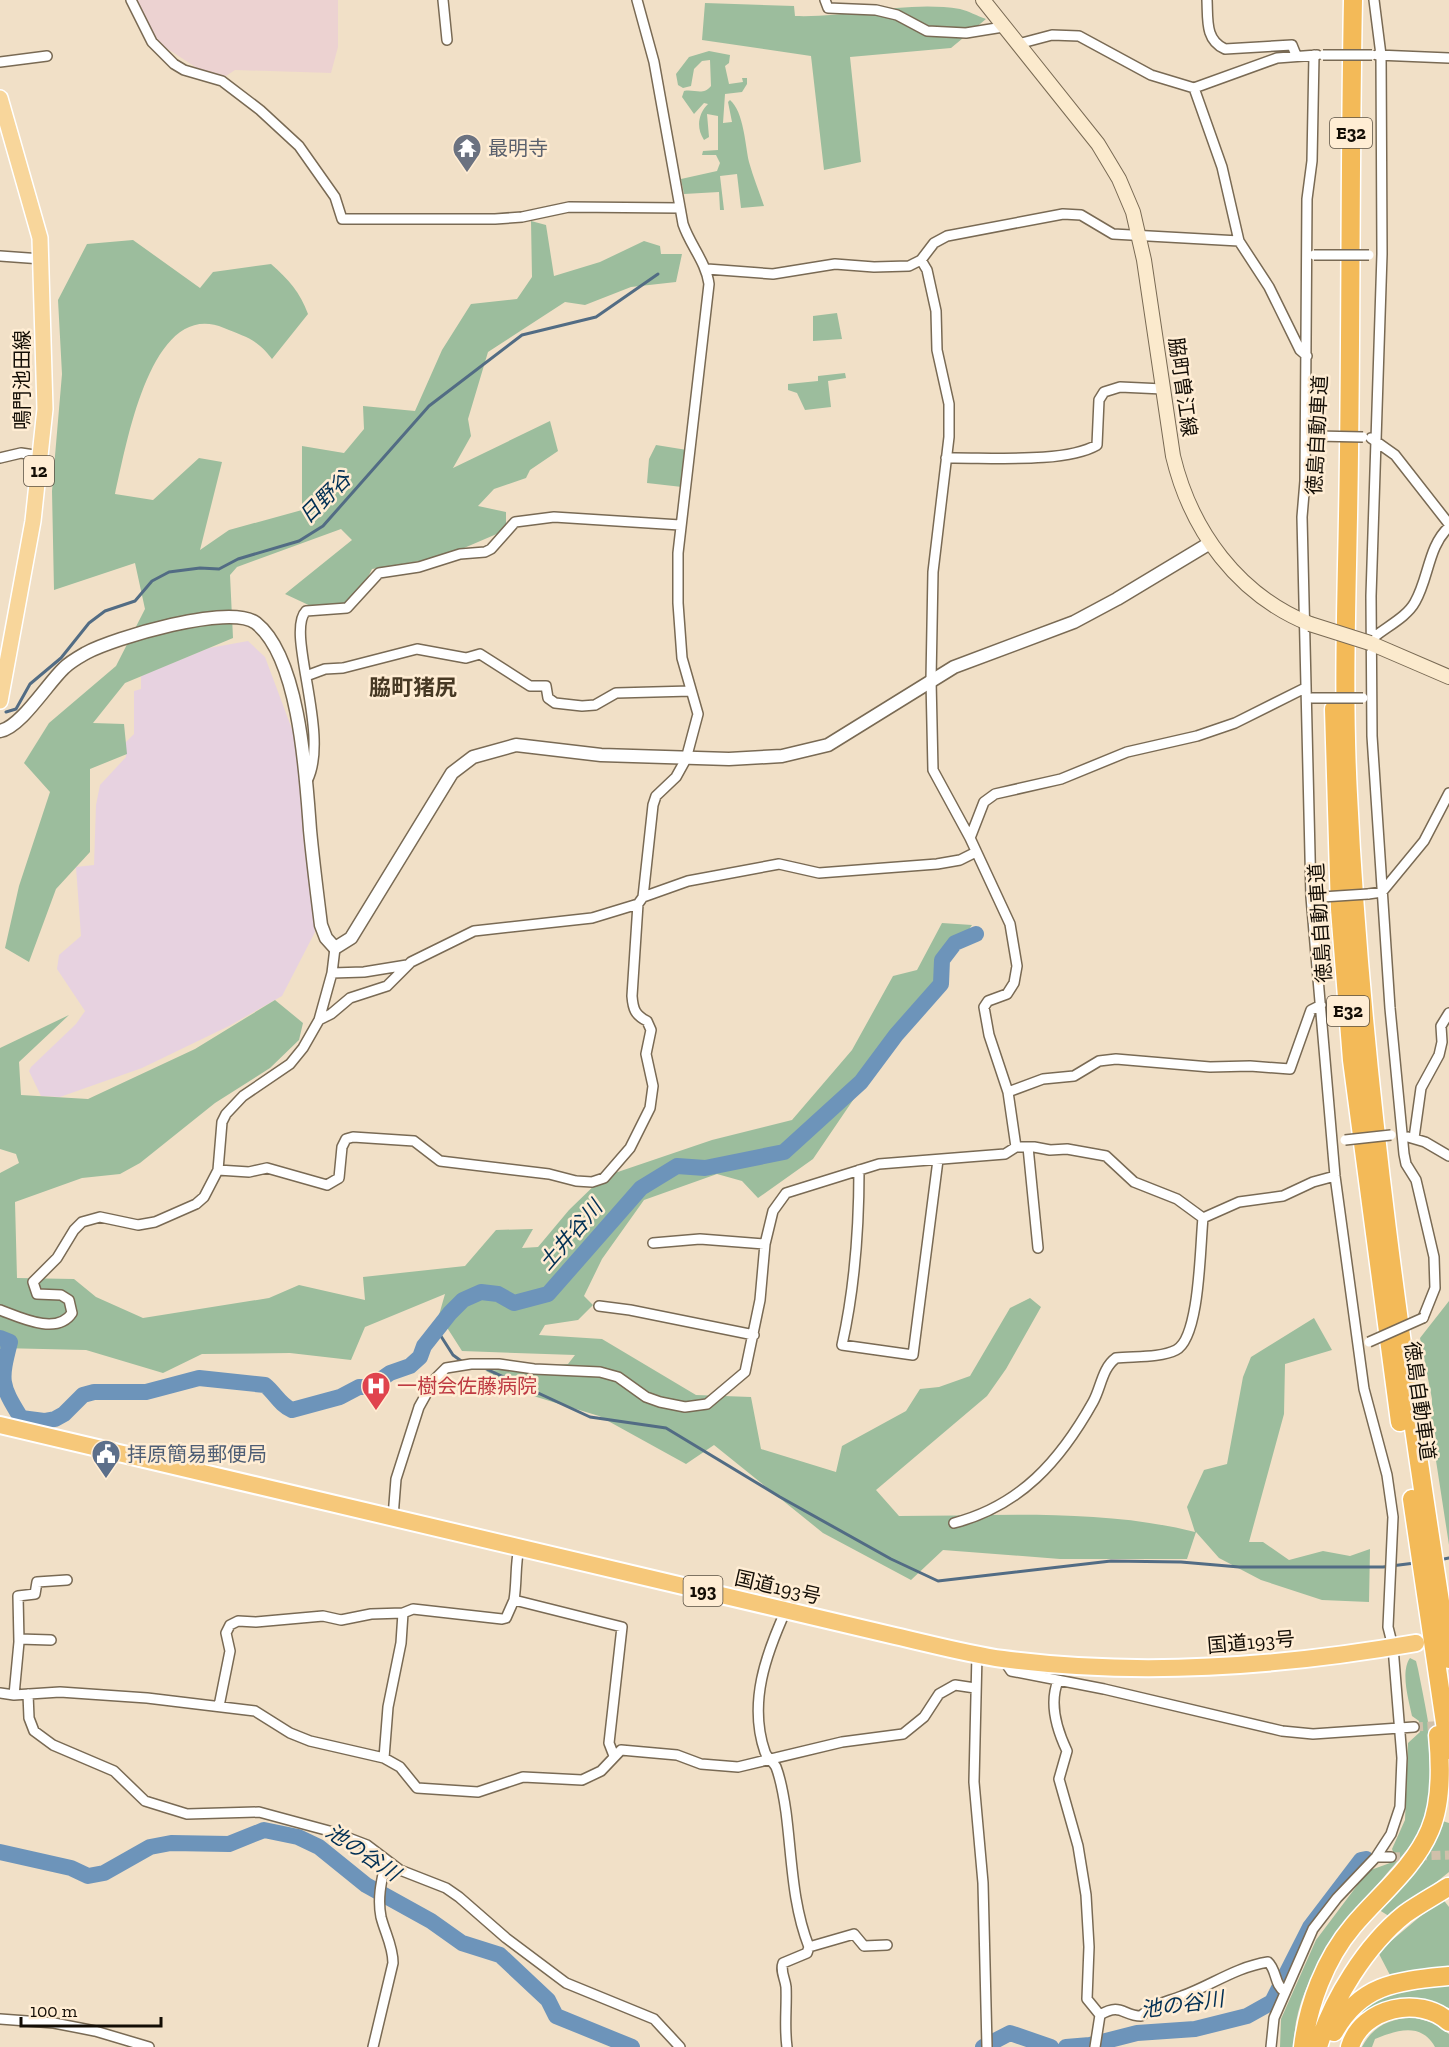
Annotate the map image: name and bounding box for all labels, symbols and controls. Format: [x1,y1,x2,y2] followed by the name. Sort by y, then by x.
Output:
[1330,118,1372,148] road number: E32
[451,132,483,174] temple icon: 最明寺
[488,136,548,160] place label: 最明寺
[10,330,34,430] street label: 鳴門池田線
[1164,336,1202,438] street label: 脇町曽江線
[1302,374,1332,496] street label: 徳島自動車道
[24,456,54,486] road number: 12
[294,464,358,528] water label: 日野谷
[369,674,457,701] district label: 脇町猪尻
[1304,862,1336,984] street label: 徳島自動車道
[1327,996,1369,1026] road number: E32
[533,1194,608,1275] water label: 土井谷川
[1400,1340,1440,1462] street label: 徳島自動車道
[360,1370,392,1412] hospital icon: 一樹会佐藤病院
[397,1374,537,1398] place label: 一樹会佐藤病院
[90,1438,122,1480] public building icon: 拝原簡易郵便局
[127,1442,267,1466] place label: 拝原簡易郵便局
[732,1565,824,1609] street label: 国道193号
[684,1576,722,1606] road number: 193
[1206,1626,1296,1658] street label: 国道193号
[321,1818,406,1887] water label: 池の谷川
[1139,1985,1227,2022] water label: 池の谷川
[21,1990,160,2028] scale bar
[30,2000,78,2022] text: 100 m

